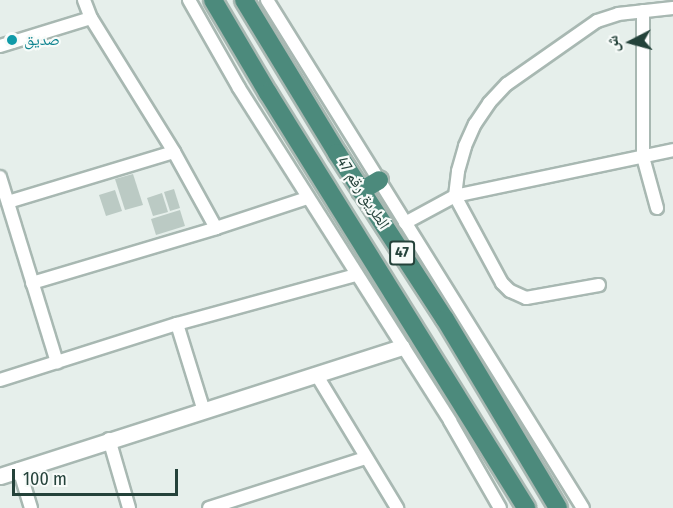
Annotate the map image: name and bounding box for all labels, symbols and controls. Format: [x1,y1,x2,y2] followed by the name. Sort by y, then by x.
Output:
[601,12,661,72] north arrow
[24,30,60,50] place label: صديق
[5,33,19,47] marker: صديق
[602,35,623,53] text: ش
[333,153,393,233] street label: الطريق رقم 47
[388,241,416,265] road number: 47
[15,457,182,495] scale bar
[23,468,67,490] text: 100 m

